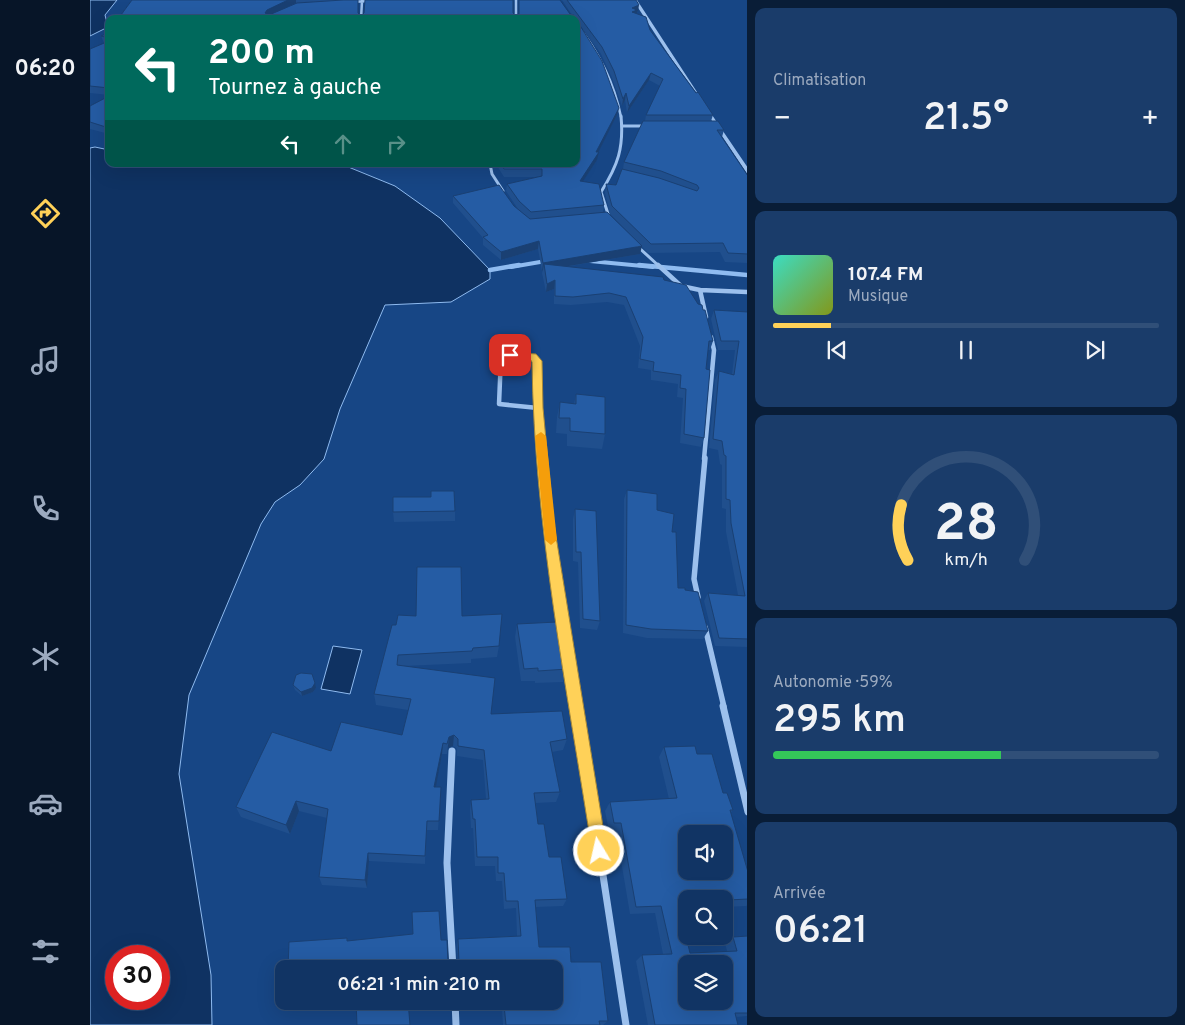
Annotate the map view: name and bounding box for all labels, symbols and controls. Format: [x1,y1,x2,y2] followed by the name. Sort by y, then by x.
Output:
[208,32,315,76] text: 200 m
[125,35,190,100] icon: left
[14,56,76,83] text: 06:20
[773,71,866,91] text: Climatisation
[208,75,381,102] text: Tournez à gauche
[923,95,1009,144] text: 21.5°
[773,102,791,138] text: −
[1141,102,1159,138] text: +
[276,130,304,158] icon: left
[329,130,357,158] icon: ahead
[382,130,410,158] icon: right
[28,196,63,231] icon: directions
[848,263,923,287] text: 107.4 FM
[848,287,908,307] text: Musique
[489,334,531,376] pin
[823,336,851,364] icon: previous
[952,336,980,364] icon: pause
[1081,336,1109,364] icon: next
[496,341,524,369] icon: arrive
[28,343,63,378] icon: music
[28,491,63,526] icon: phone
[934,493,998,559] text: 28
[944,549,988,572] text: km/h
[28,639,63,674] icon: climate
[773,673,893,693] text: Autonomie · 59%
[773,697,906,746] text: 295 km
[28,786,63,821] icon: car
[572,824,624,876] position arrow
[678,825,733,1010] map controls
[678,825,733,880] button: sound
[773,884,826,904] text: Arrivée
[678,890,733,945] button: search
[773,908,868,957] text: 06:21
[28,934,63,969] icon: filters
[105,945,170,1010] speed limit sign: 30
[678,955,733,1010] button: layers
[337,973,501,997] text: 06:21 · 1 min · 210 m

